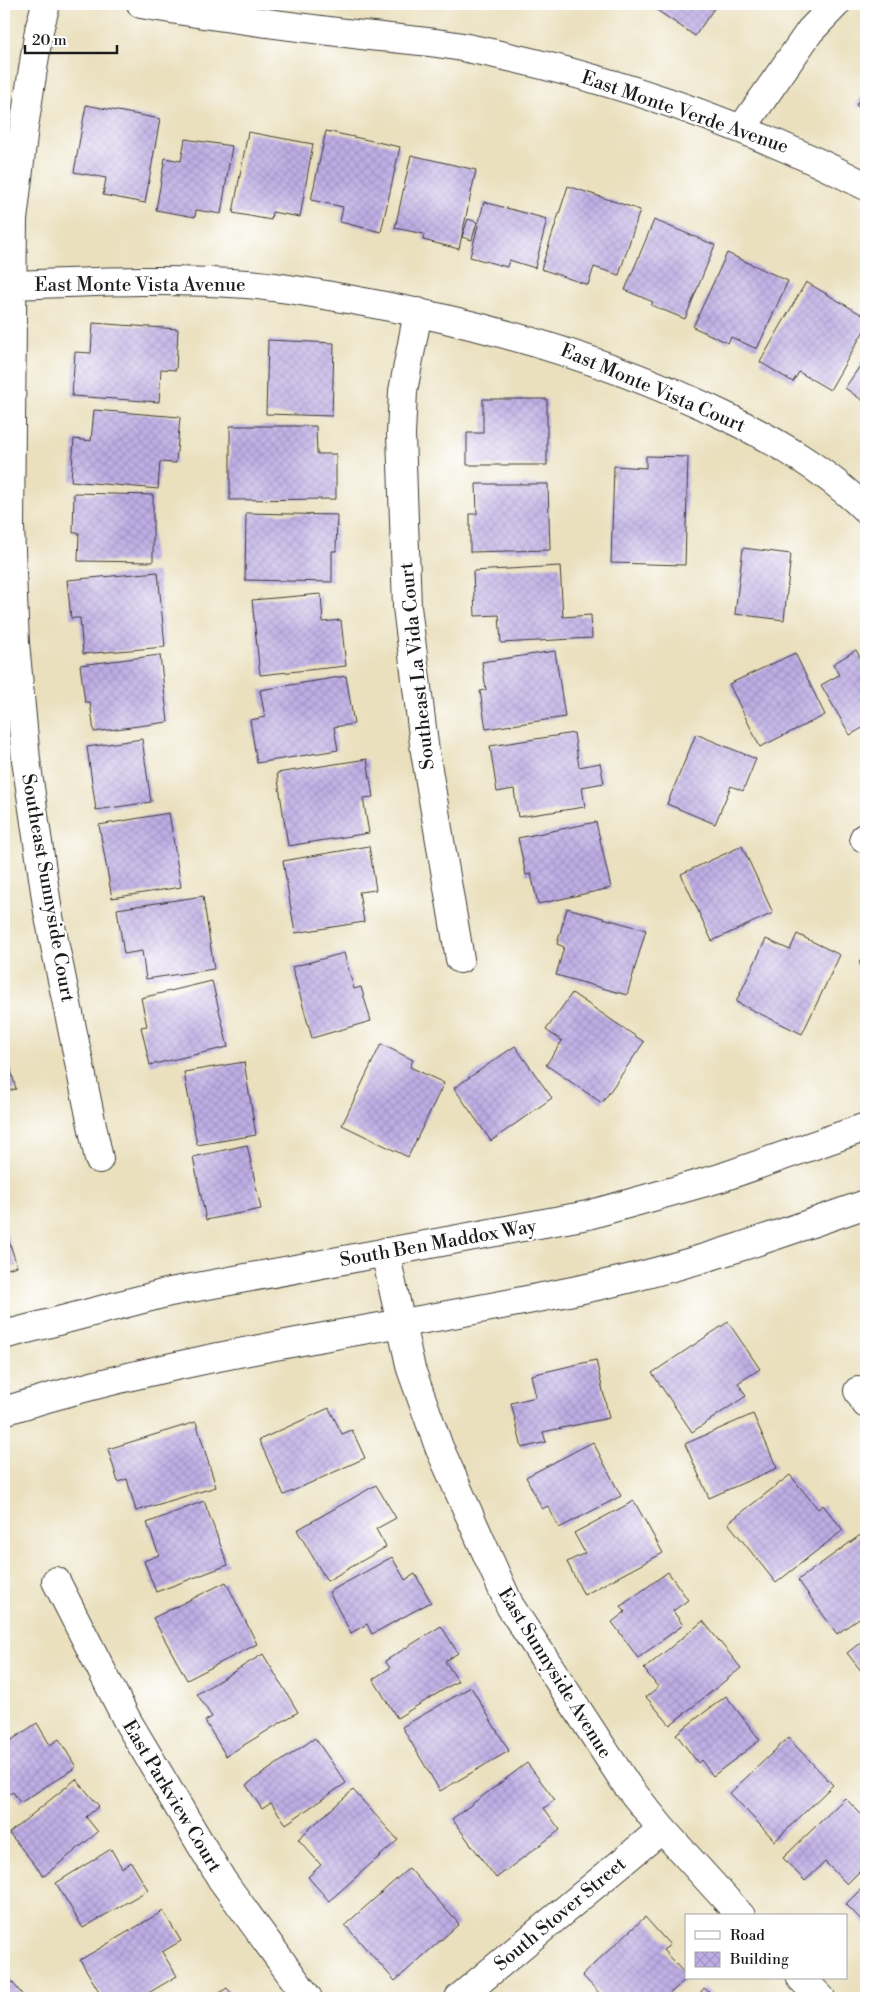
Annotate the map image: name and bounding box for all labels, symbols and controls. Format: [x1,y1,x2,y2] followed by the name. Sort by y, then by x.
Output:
[25,22,118,54] scale bar
[32,31,67,50] text: 20 m
[578,65,792,159] street label: East Monte Verde Avenue
[34,273,246,297] street label: East Monte Vista Avenue
[557,338,749,438] street label: East Monte Vista Court
[394,561,440,771] street label: Southeast La Vida Court
[16,772,80,1004] street label: Southeast Sunnyside Court
[338,1214,539,1272] street label: South Ben Maddox Way
[493,1583,617,1763] street label: East Sunnyside Avenue
[117,1715,227,1877] street label: East Parkview Court
[489,1852,631,1976] street label: South Stover Street
[685,1914,848,1980] legend
[730,1926,765,1945] text: Road
[729,1950,789,1969] text: Building

